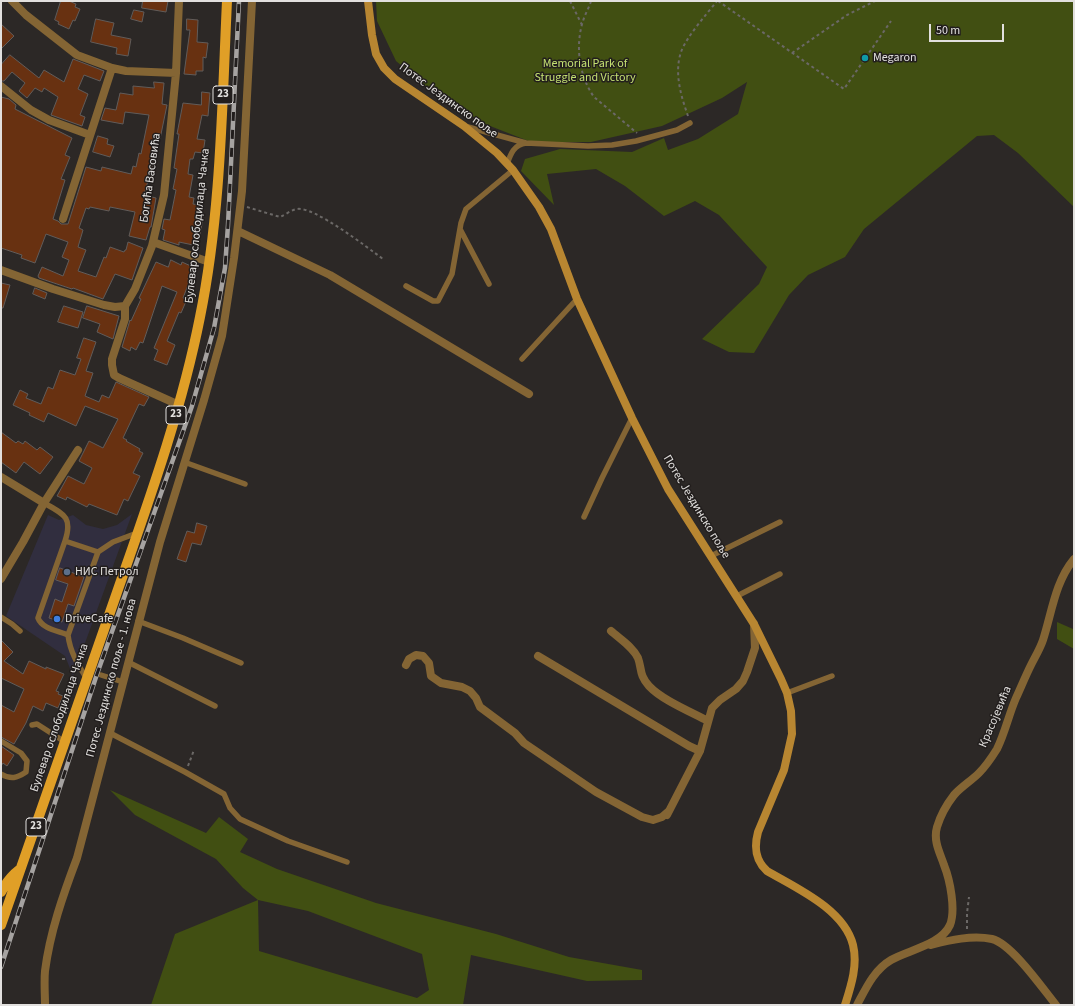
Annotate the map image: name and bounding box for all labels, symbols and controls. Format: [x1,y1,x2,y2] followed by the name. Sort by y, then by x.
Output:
[931,16,1006,42] scale bar
[936,22,960,39] text: 50 m
[873,51,917,65] place label: Megaron
[860,53,870,63] marker: Megaron
[534,57,636,85] park label: Memorial Park of Struggle and Victory
[396,60,500,142] street label: Потес Јездинско поље
[213,86,233,104] road number: 23
[138,132,164,224] street label: Богића Васовића
[183,148,213,304] street label: Булевар ослободилаца Чачка
[166,406,186,424] road number: 23
[659,453,733,561] street label: Потес Јездинско поље
[75,565,139,579] place label: НИС Петрол
[62,567,72,577] marker: НИС Петрол
[84,597,140,759] street label: Потес Јездинско поље - 1. нова
[65,612,113,626] place label: DriveCafe
[52,614,62,624] marker: DriveCafe
[28,642,92,794] street label: Булевар ослободилаца Чачка
[977,684,1015,750] street label: Красојевића
[26,818,46,836] road number: 23

